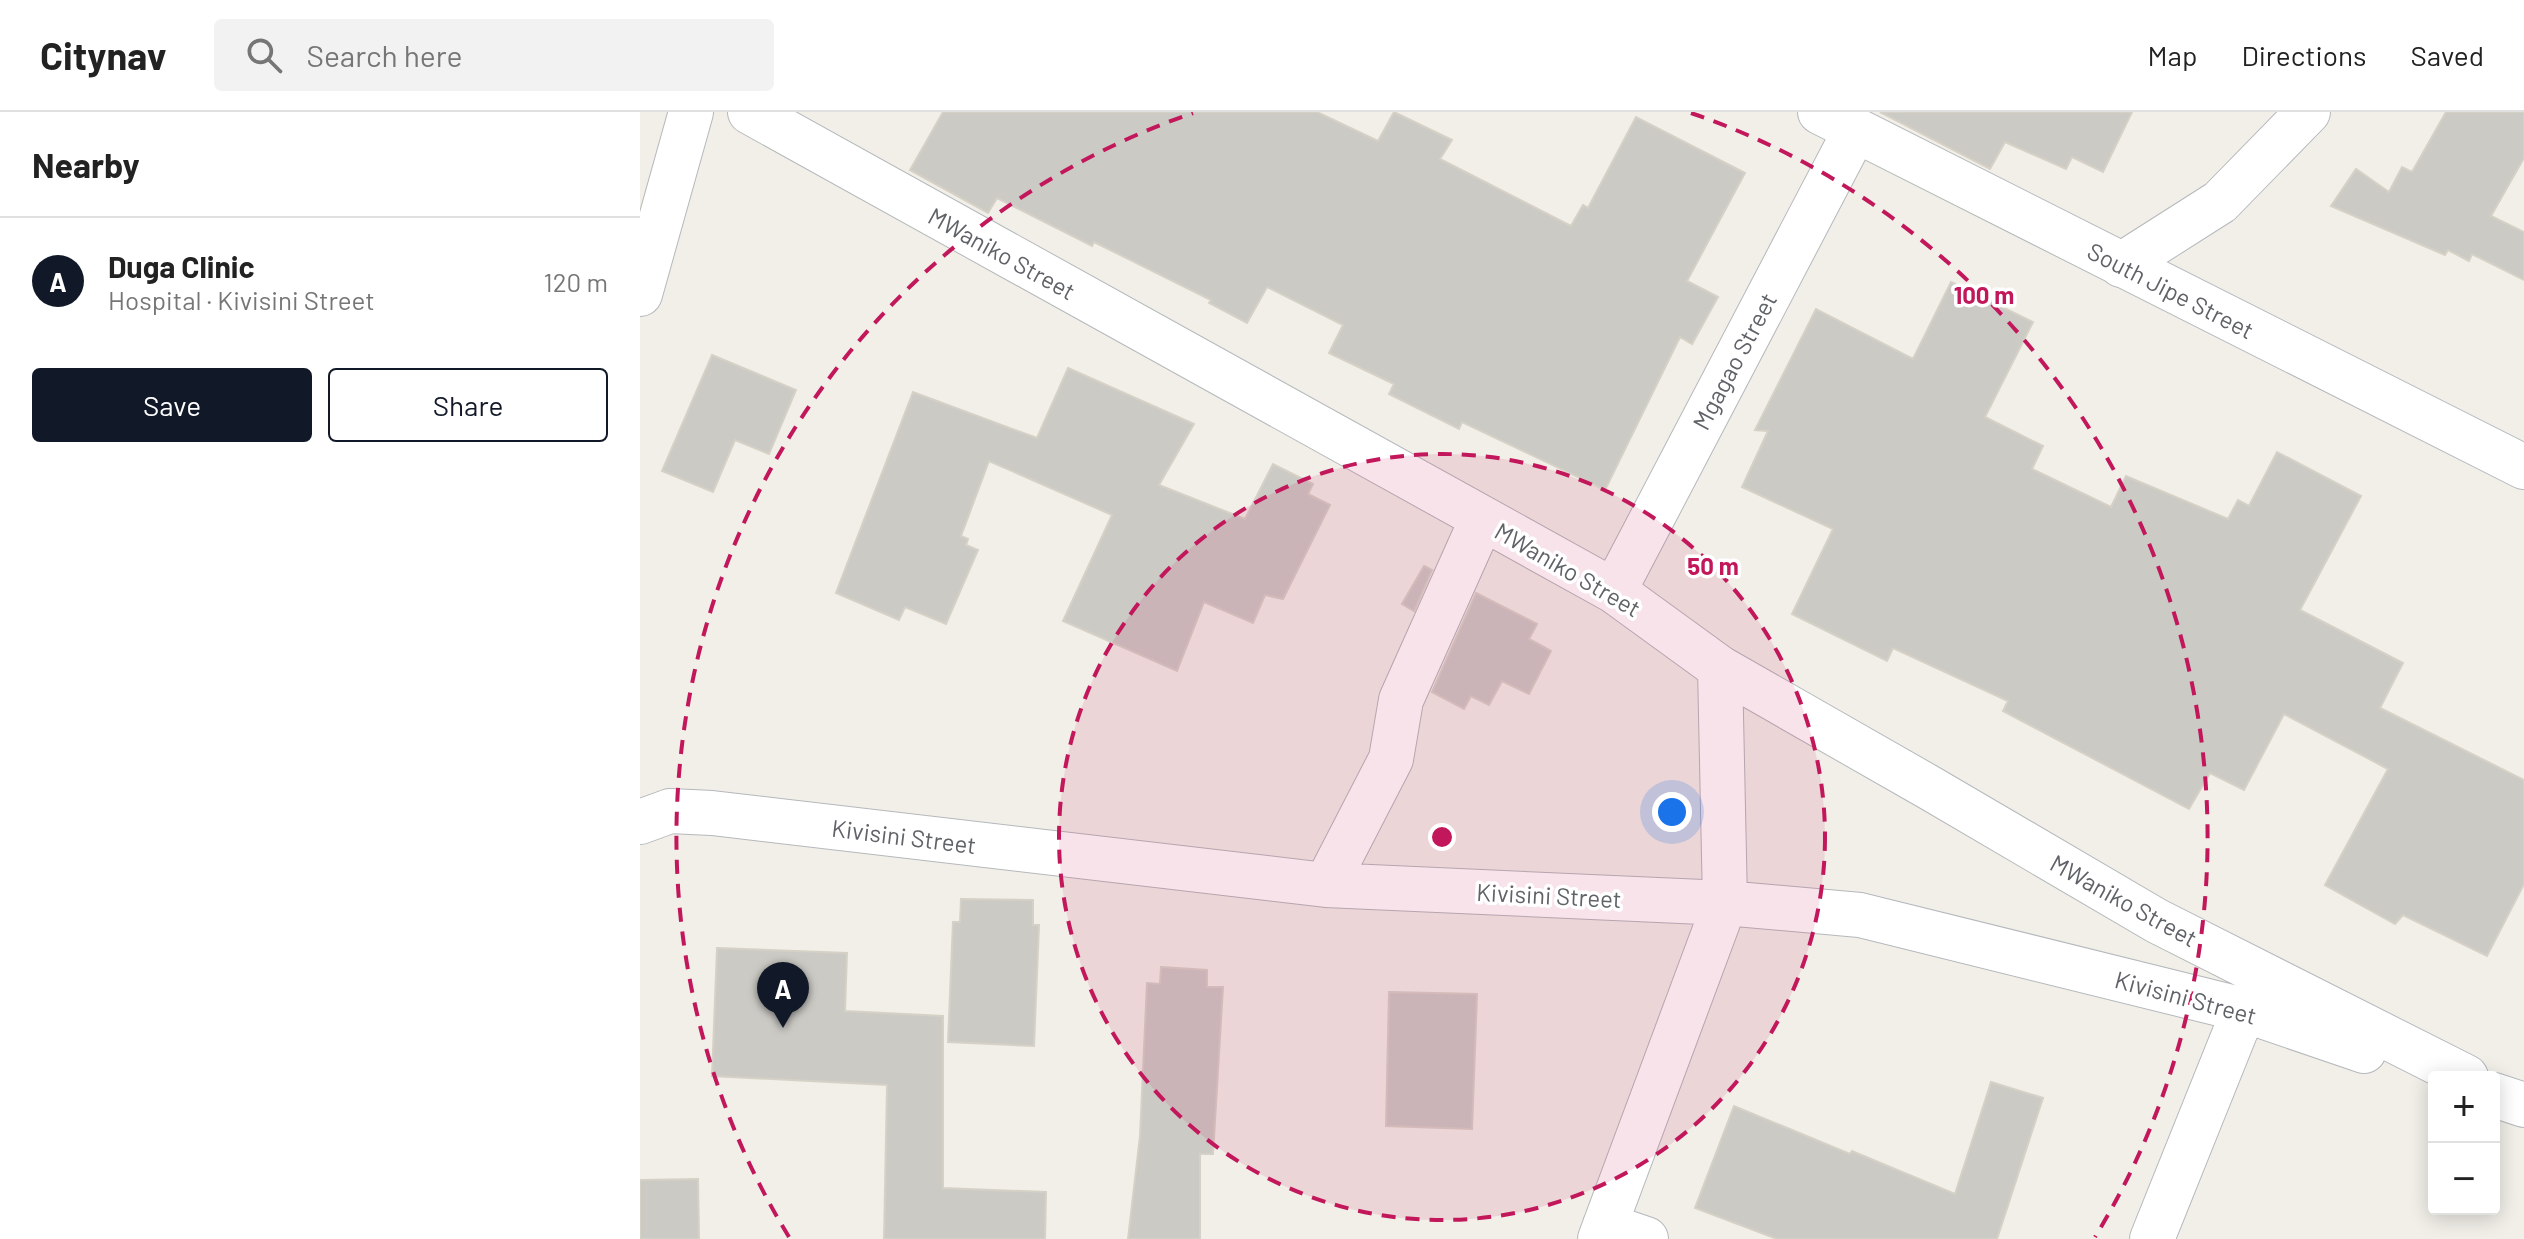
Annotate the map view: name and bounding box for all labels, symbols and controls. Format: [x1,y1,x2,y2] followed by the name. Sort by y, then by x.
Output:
[214,19,774,91] search box
[40,32,166,78] text: Citynav
[242,33,286,77] icon: search
[306,37,462,73] text: Search here
[2148,38,2197,72] text: Map
[2241,38,2367,72] text: Directions
[2411,38,2484,72] text: Saved
[32,144,140,185] text: Nearby
[924,201,1080,305] street label: MWaniko Street
[2083,236,2259,344] street label: South Jipe Street
[108,248,255,284] text: Duga Clinic
[49,266,67,297] text: A
[544,266,608,297] text: 120 m
[1954,280,2014,309] text: 100 m
[108,284,375,315] text: Hospital · Kivisini Street
[1686,288,1782,434] street label: Mgagao Street
[32,368,312,442] button: Save
[328,368,608,442] button: Share
[1490,516,1646,622] street label: MWaniko Street
[1687,551,1739,580] text: 50 m
[1652,792,1692,832] your location
[830,813,978,859] street label: Kivisini Street
[1428,823,1456,851] centre of rings
[2046,848,2202,952] street label: MWaniko Street
[1476,877,1622,913] street label: Kivisini Street
[757,962,809,1028] pin: A
[2112,964,2260,1030] street label: Kivisini Street
[2428,1071,2500,1215] map controls
[2428,1071,2500,1143] button: +
[2428,1143,2500,1215] button: −

